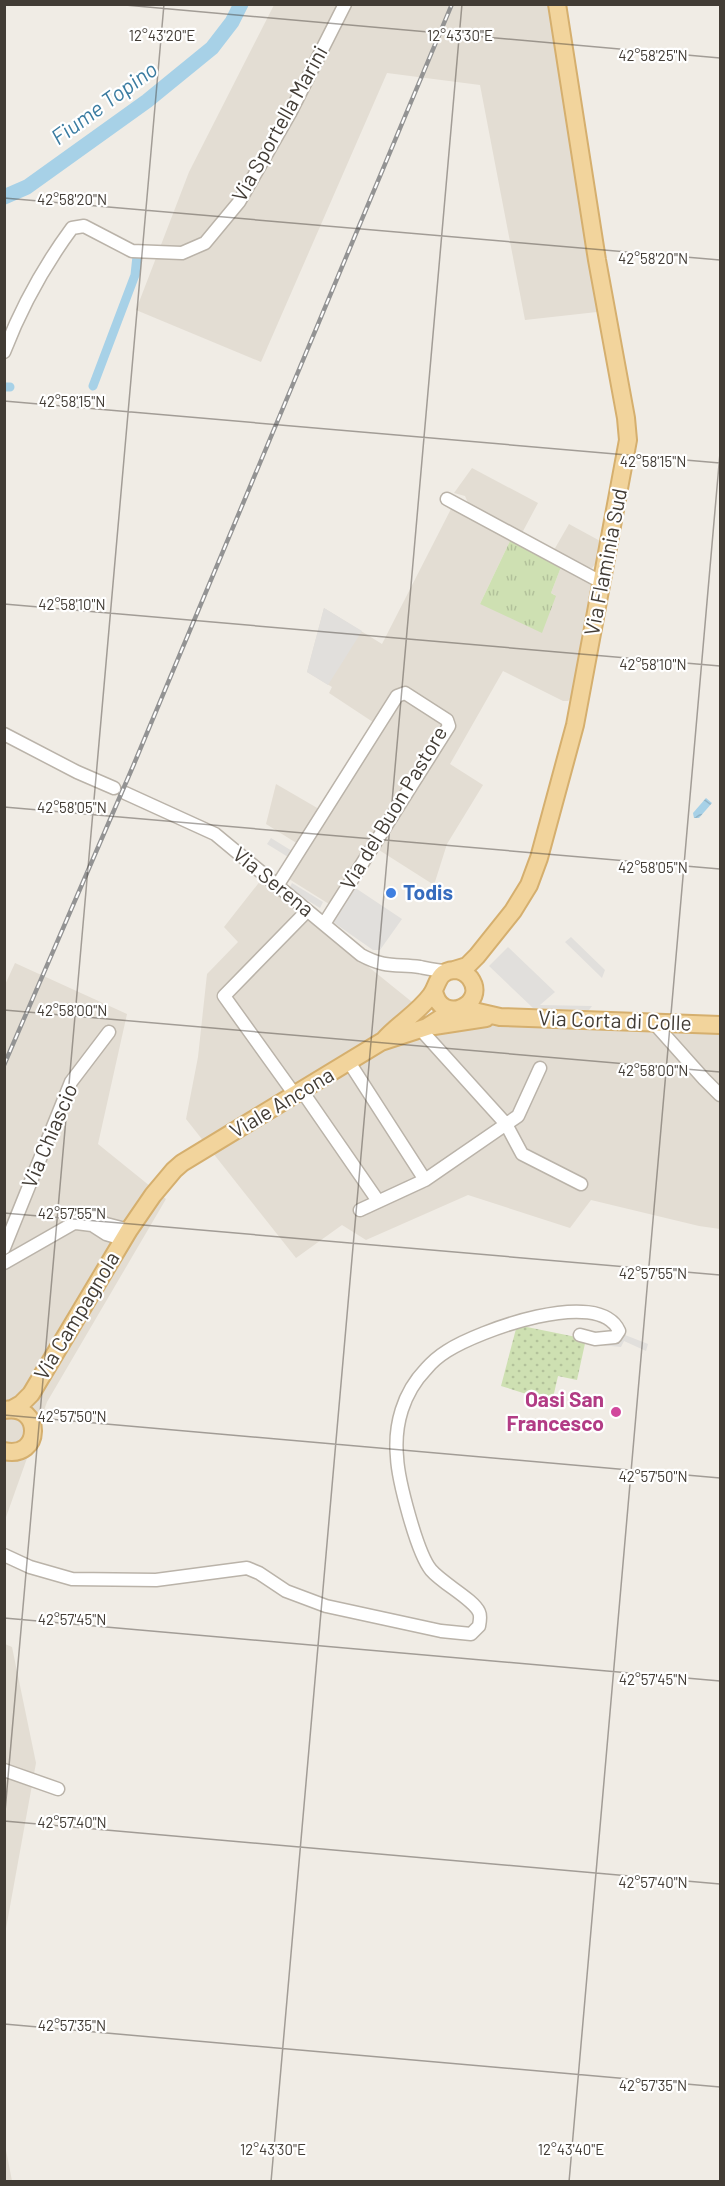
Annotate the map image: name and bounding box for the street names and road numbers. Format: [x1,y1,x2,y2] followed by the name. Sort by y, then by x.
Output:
[226,41,332,206] street label: Via Sportella Marini
[578,486,631,637] street label: Via Flaminia Sud
[334,721,451,893] street label: Via del Buon Pastore
[228,841,319,921] street label: Via Serena
[538,1004,692,1035] street label: Via Corta di Colle
[225,1061,338,1143] street label: Viale Ancona
[15,1080,82,1191] street label: Via Chiascio
[28,1247,124,1384] street label: Via Campagnola

